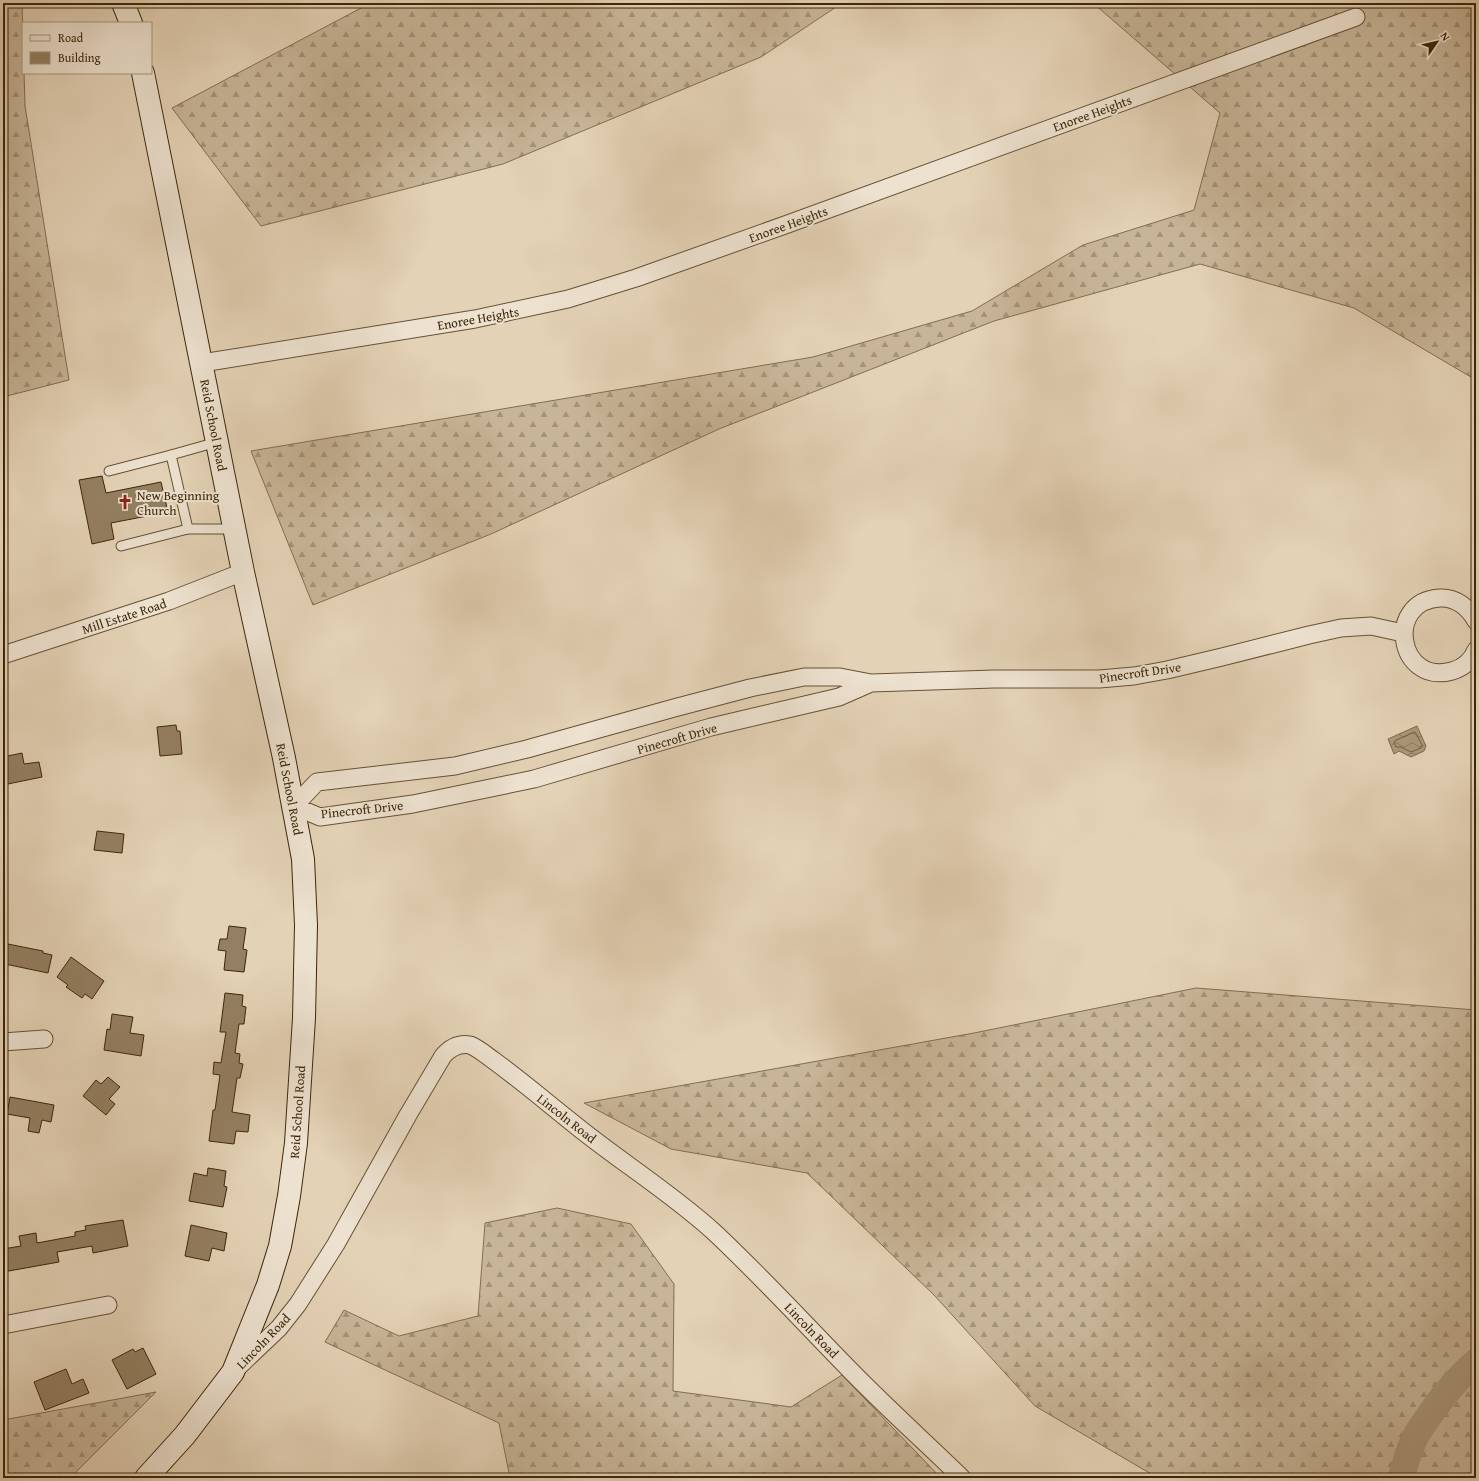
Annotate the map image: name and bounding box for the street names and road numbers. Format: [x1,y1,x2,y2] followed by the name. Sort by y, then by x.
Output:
[1050,90,1134,137] street label: Enoree Heights
[746,201,830,248] street label: Enoree Heights
[436,302,520,335] street label: Enoree Heights
[195,378,232,473] street label: Reid School Road
[80,594,169,639] street label: Mill Estate Road
[1098,657,1182,688] street label: Pinecroft Drive
[635,718,719,759] street label: Pinecroft Drive
[271,742,308,837] street label: Reid School Road
[320,796,404,823] street label: Pinecroft Drive
[285,1065,310,1159] street label: Reid School Road
[533,1089,600,1148] street label: Lincoln Road
[780,1298,843,1362] street label: Lincoln Road
[232,1309,295,1373] street label: Lincoln Road

